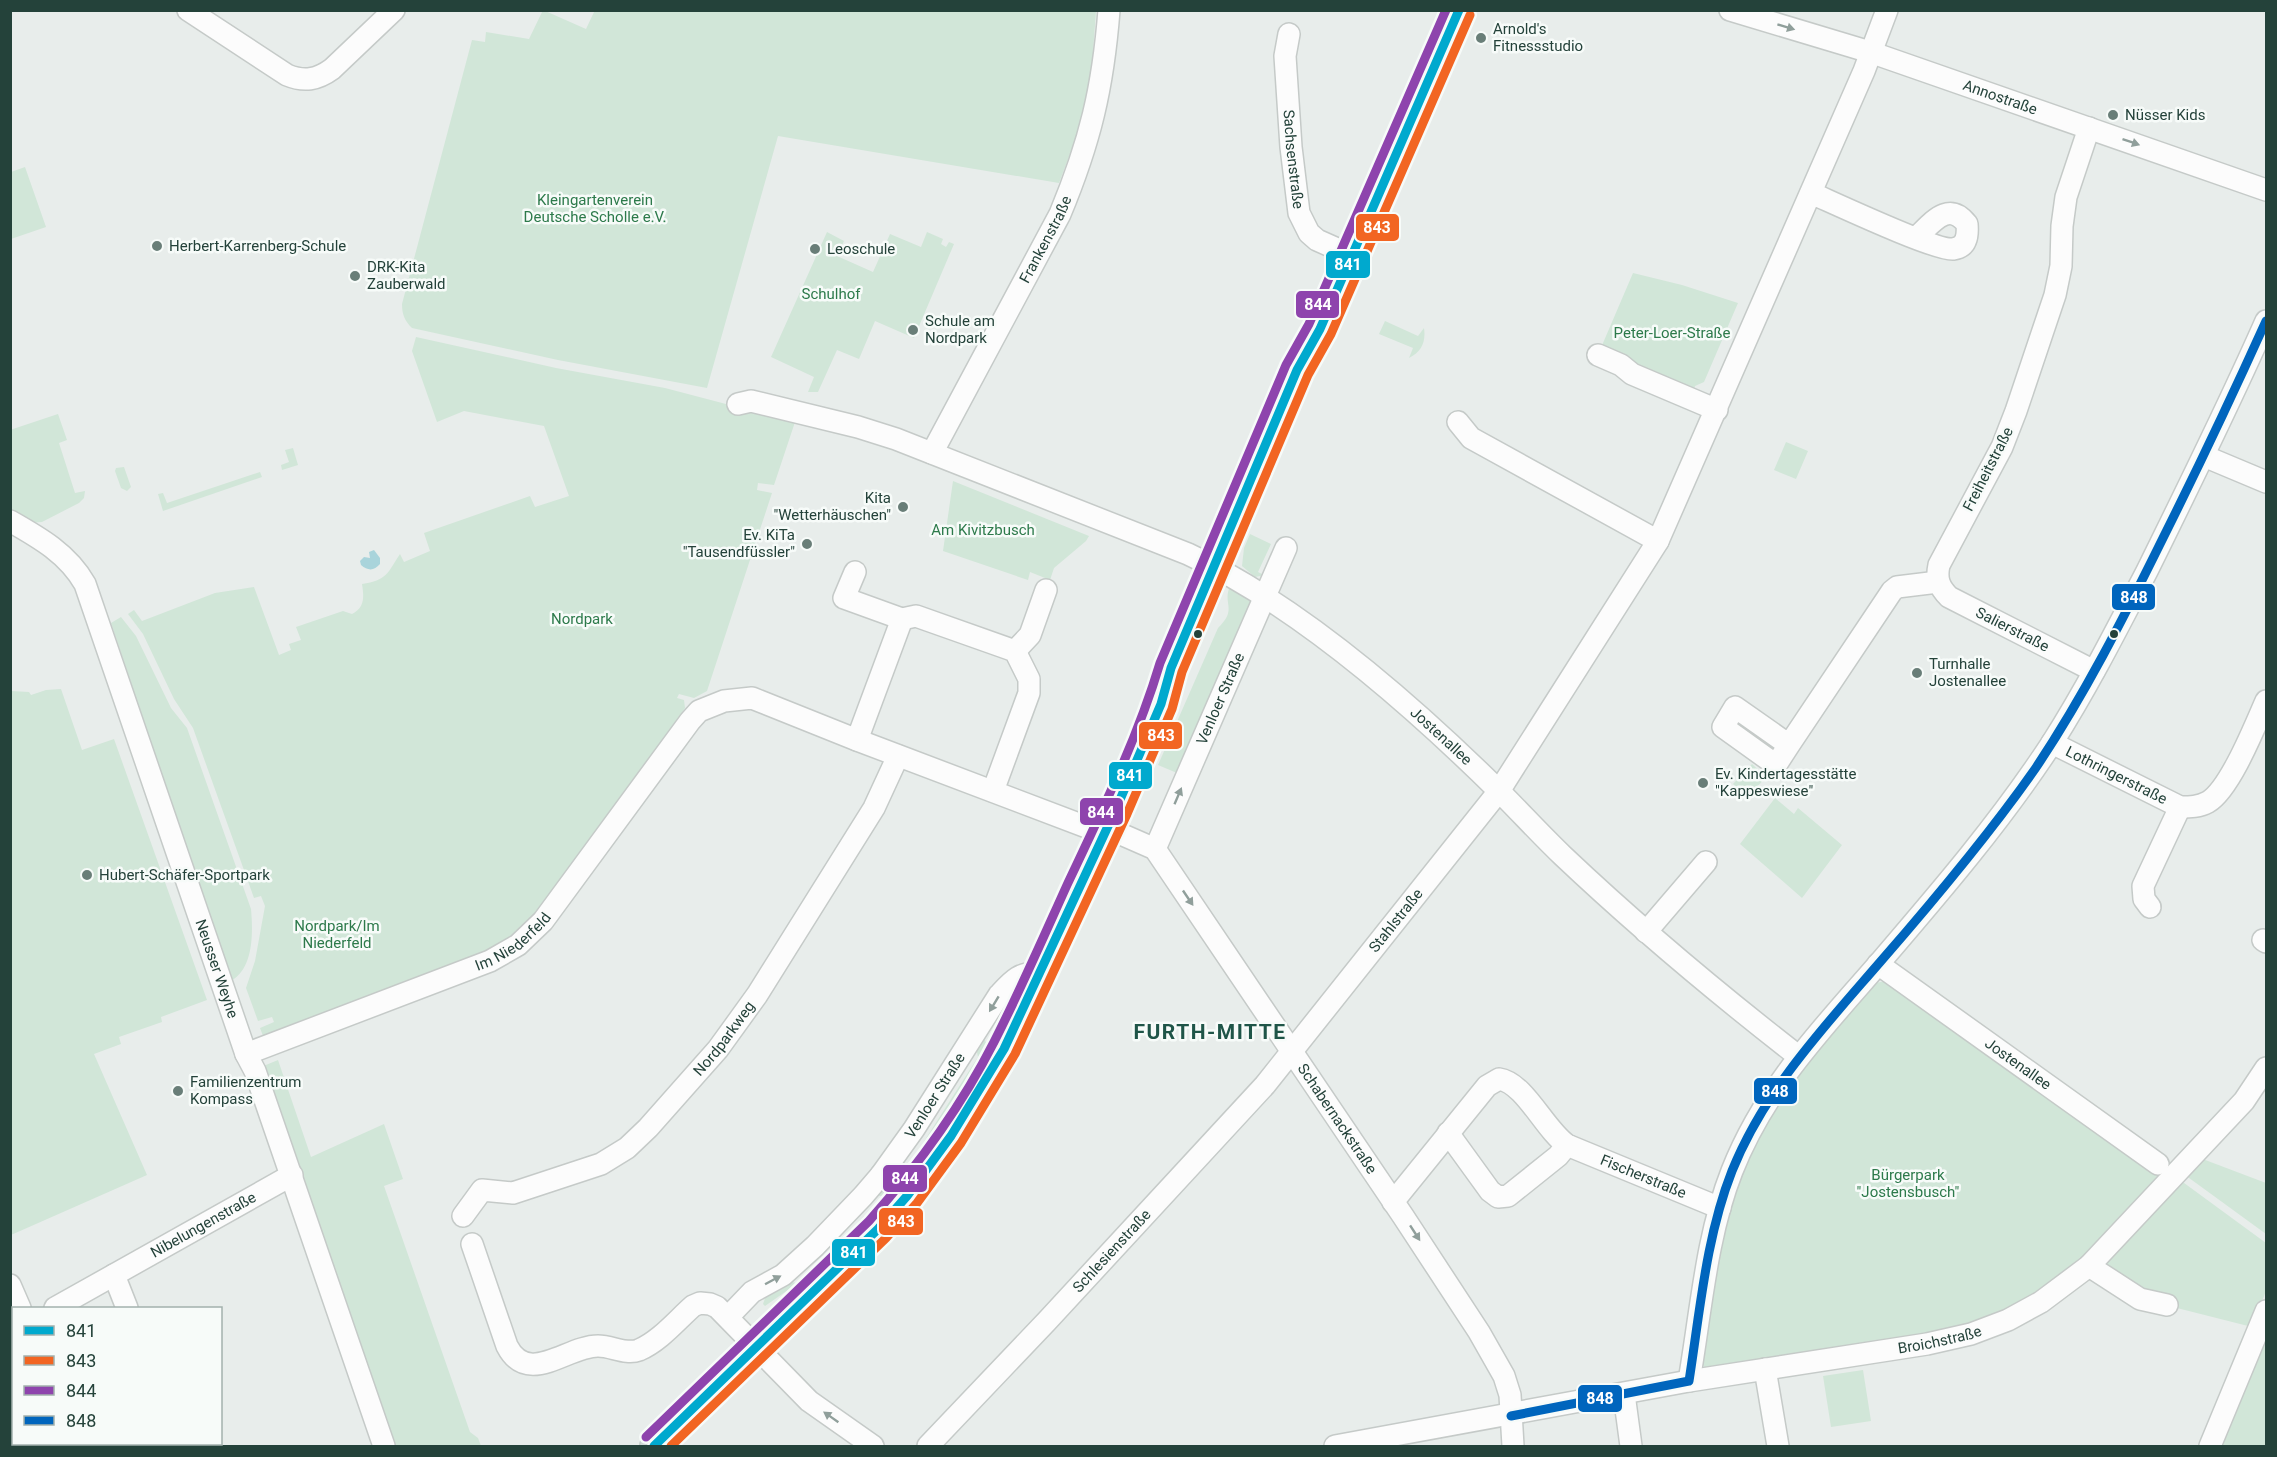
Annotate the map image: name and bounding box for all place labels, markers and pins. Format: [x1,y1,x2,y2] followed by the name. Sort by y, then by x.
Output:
[1493,20,1583,55] place label: Arnold's Fitnessstudio
[1474,31,1488,45] marker: Arnold's Fitnessstudio
[2125,106,2205,124] place label: Nüsser Kids
[2106,108,2120,122] marker: Nüsser Kids
[169,237,346,255] place label: Herbert-Karrenberg-Schule
[150,239,164,253] marker: Herbert-Karrenberg-Schule
[827,240,895,258] place label: Leoschule
[808,242,822,256] marker: Leoschule
[367,258,446,293] place label: DRK-Kita Zauberwald
[348,269,362,283] marker: DRK-Kita Zauberwald
[925,312,995,347] place label: Schule am Nordpark
[906,323,920,337] marker: Schule am Nordpark
[773,489,891,524] place label: Kita "Wetterhäuschen"
[896,500,910,514] marker: Kita "Wetterhäuschen"
[683,526,795,561] place label: Ev. KiTa "Tausendfüssler"
[800,537,814,551] marker: Ev. KiTa "Tausendfüssler"
[1192,628,1204,640] unlabelled marker
[2108,628,2120,640] unlabelled marker
[1929,655,2006,690] place label: Turnhalle Jostenallee
[1910,666,1924,680] marker: Turnhalle Jostenallee
[1715,765,1857,800] place label: Ev. Kindertagesstätte "Kappeswiese"
[1696,776,1710,790] marker: Ev. Kindertagesstätte "Kappeswiese"
[99,866,270,884] place label: Hubert-Schäfer-Sportpark
[80,868,94,882] marker: Hubert-Schäfer-Sportpark
[190,1073,302,1108] place label: Familienzentrum Kompass
[171,1084,185,1098] marker: Familienzentrum Kompass

